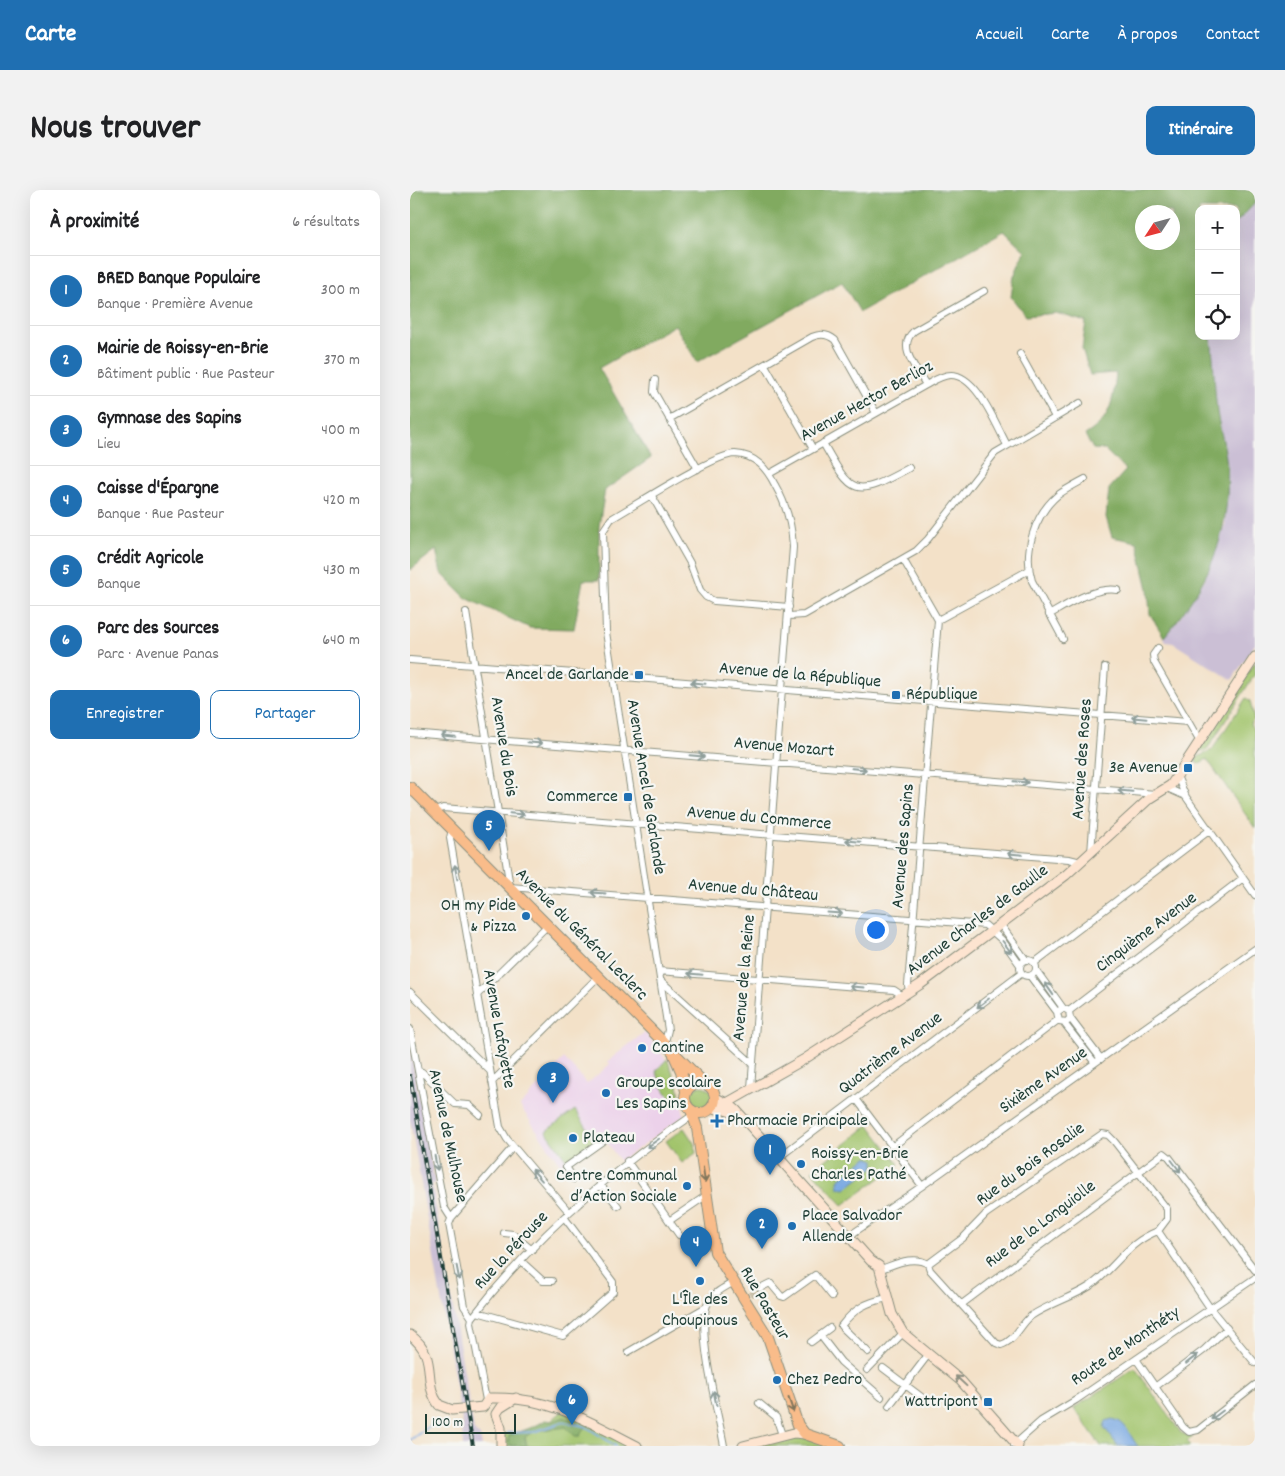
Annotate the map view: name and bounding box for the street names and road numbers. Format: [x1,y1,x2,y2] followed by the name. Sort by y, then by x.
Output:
[796,355,938,449] street label: Avenue Hector Berlioz
[718,656,882,696] street label: Avenue de la République
[483,695,523,799] street label: Avenue du Bois
[619,698,671,877] street label: Avenue Ancel de Garlande
[1066,698,1100,820] street label: Avenue des Roses
[733,731,836,765] street label: Avenue Mozart
[886,782,922,910] street label: Avenue des Sapins
[686,800,832,838] street label: Avenue du Commerce
[902,859,1054,983] street label: Avenue Charles de Gaulle
[509,863,653,1007] street label: Avenue du Général Leclerc
[687,873,819,909] street label: Avenue du Château
[1091,887,1203,979] street label: Cinquième Avenue
[727,914,763,1042] street label: Avenue de la Reine
[475,968,521,1091] street label: Avenue Lafayette
[834,1006,948,1102] street label: Quatrième Avenue
[995,1041,1093,1121] street label: Sixième Avenue
[421,1067,473,1205] street label: Avenue de Mulhouse
[972,1117,1090,1213] street label: Rue du Bois Rosalie
[980,1175,1102,1275] street label: Rue de la Longuiolle
[469,1206,555,1296] street label: Rue la Pérouse
[733,1262,795,1346] street label: Rue Pasteur
[1066,1301,1186,1393] street label: Route de Monthéty

